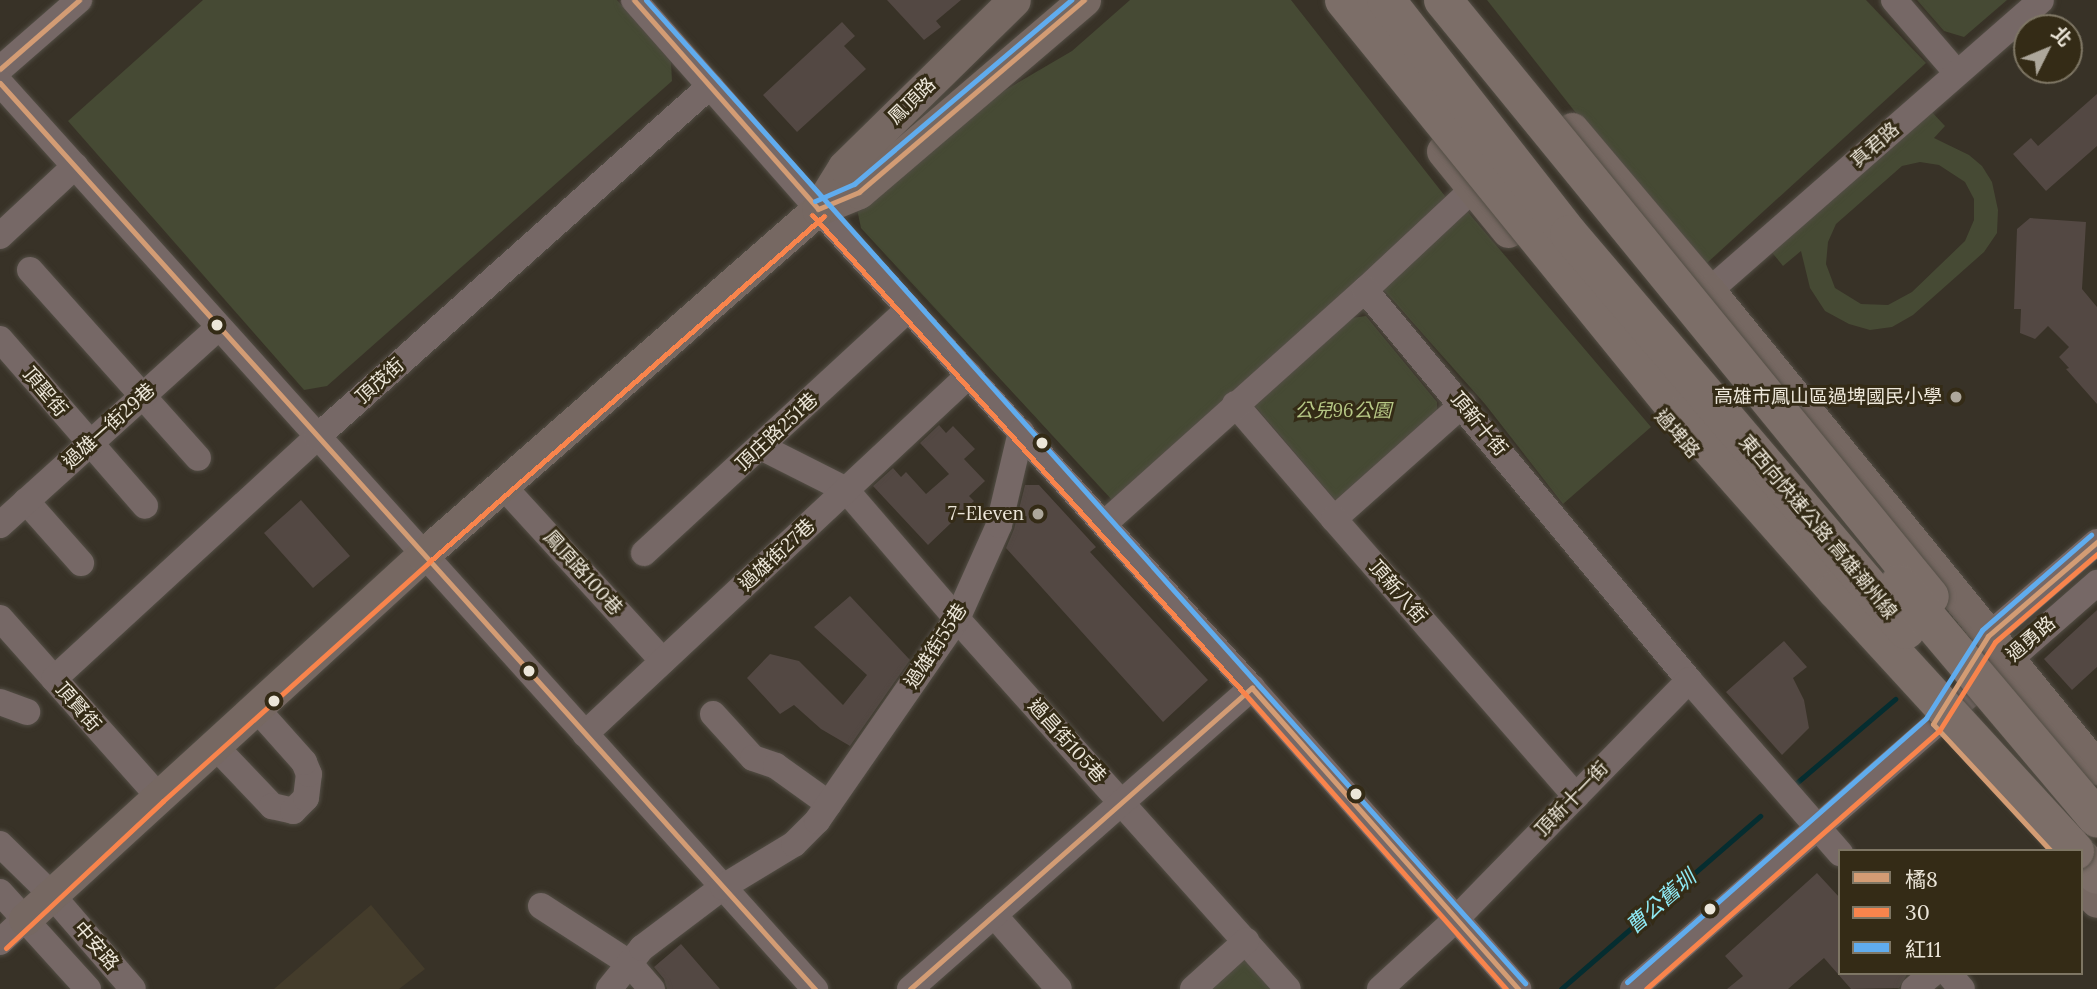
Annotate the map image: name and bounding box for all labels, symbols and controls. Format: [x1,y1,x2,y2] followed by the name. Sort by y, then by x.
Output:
[2013,14,2083,84] north arrow
[2047,21,2077,51] text: 北
[884,73,940,129] street label: 鳳頂路
[1846,118,1904,172] street label: 真君路
[210,318,224,332] unlabelled marker
[351,353,409,409] street label: 頂茂街
[18,363,72,421] street label: 頂聖街
[58,379,160,473] street label: 過雄一街29巷
[1714,386,1942,408] place label: 高雄市鳳山區過埤國民小學
[731,388,823,476] street label: 頂庄路251巷
[1446,388,1512,460] street label: 頂新十街
[1948,389,1964,405] marker: 高雄市鳳山區過埤國民小學
[1294,400,1392,422] park label: 公兒96公園
[1650,405,1704,463] street label: 過埤路
[1734,430,1902,624] street label: 東西向快速公路 高雄潮州線
[1035,436,1049,450] unlabelled marker
[948,503,1024,525] place label: 7-Eleven
[1030,506,1046,522] marker: 7-Eleven
[734,514,820,596] street label: 過雄街27巷
[539,526,627,620] street label: 鳳頂路100巷
[1364,556,1432,628] street label: 頂新八街
[900,599,972,693] street label: 過雄街55巷
[2002,612,2060,666] street label: 過勇路
[522,664,536,678] unlabelled marker
[51,678,105,736] street label: 頂賢街
[267,694,281,708] unlabelled marker
[1023,694,1111,788] street label: 過昌街105巷
[1531,757,1613,841] street label: 頂新十一街
[1349,787,1363,801] unlabelled marker
[1838,849,2083,975] legend
[1621,865,1701,939] water label: 曹公舊圳
[1905,866,1938,893] text: 橘8
[1905,899,1930,926] text: 30
[1703,902,1717,916] unlabelled marker
[69,917,123,975] street label: 中安路
[1905,936,1941,963] text: 紅11

